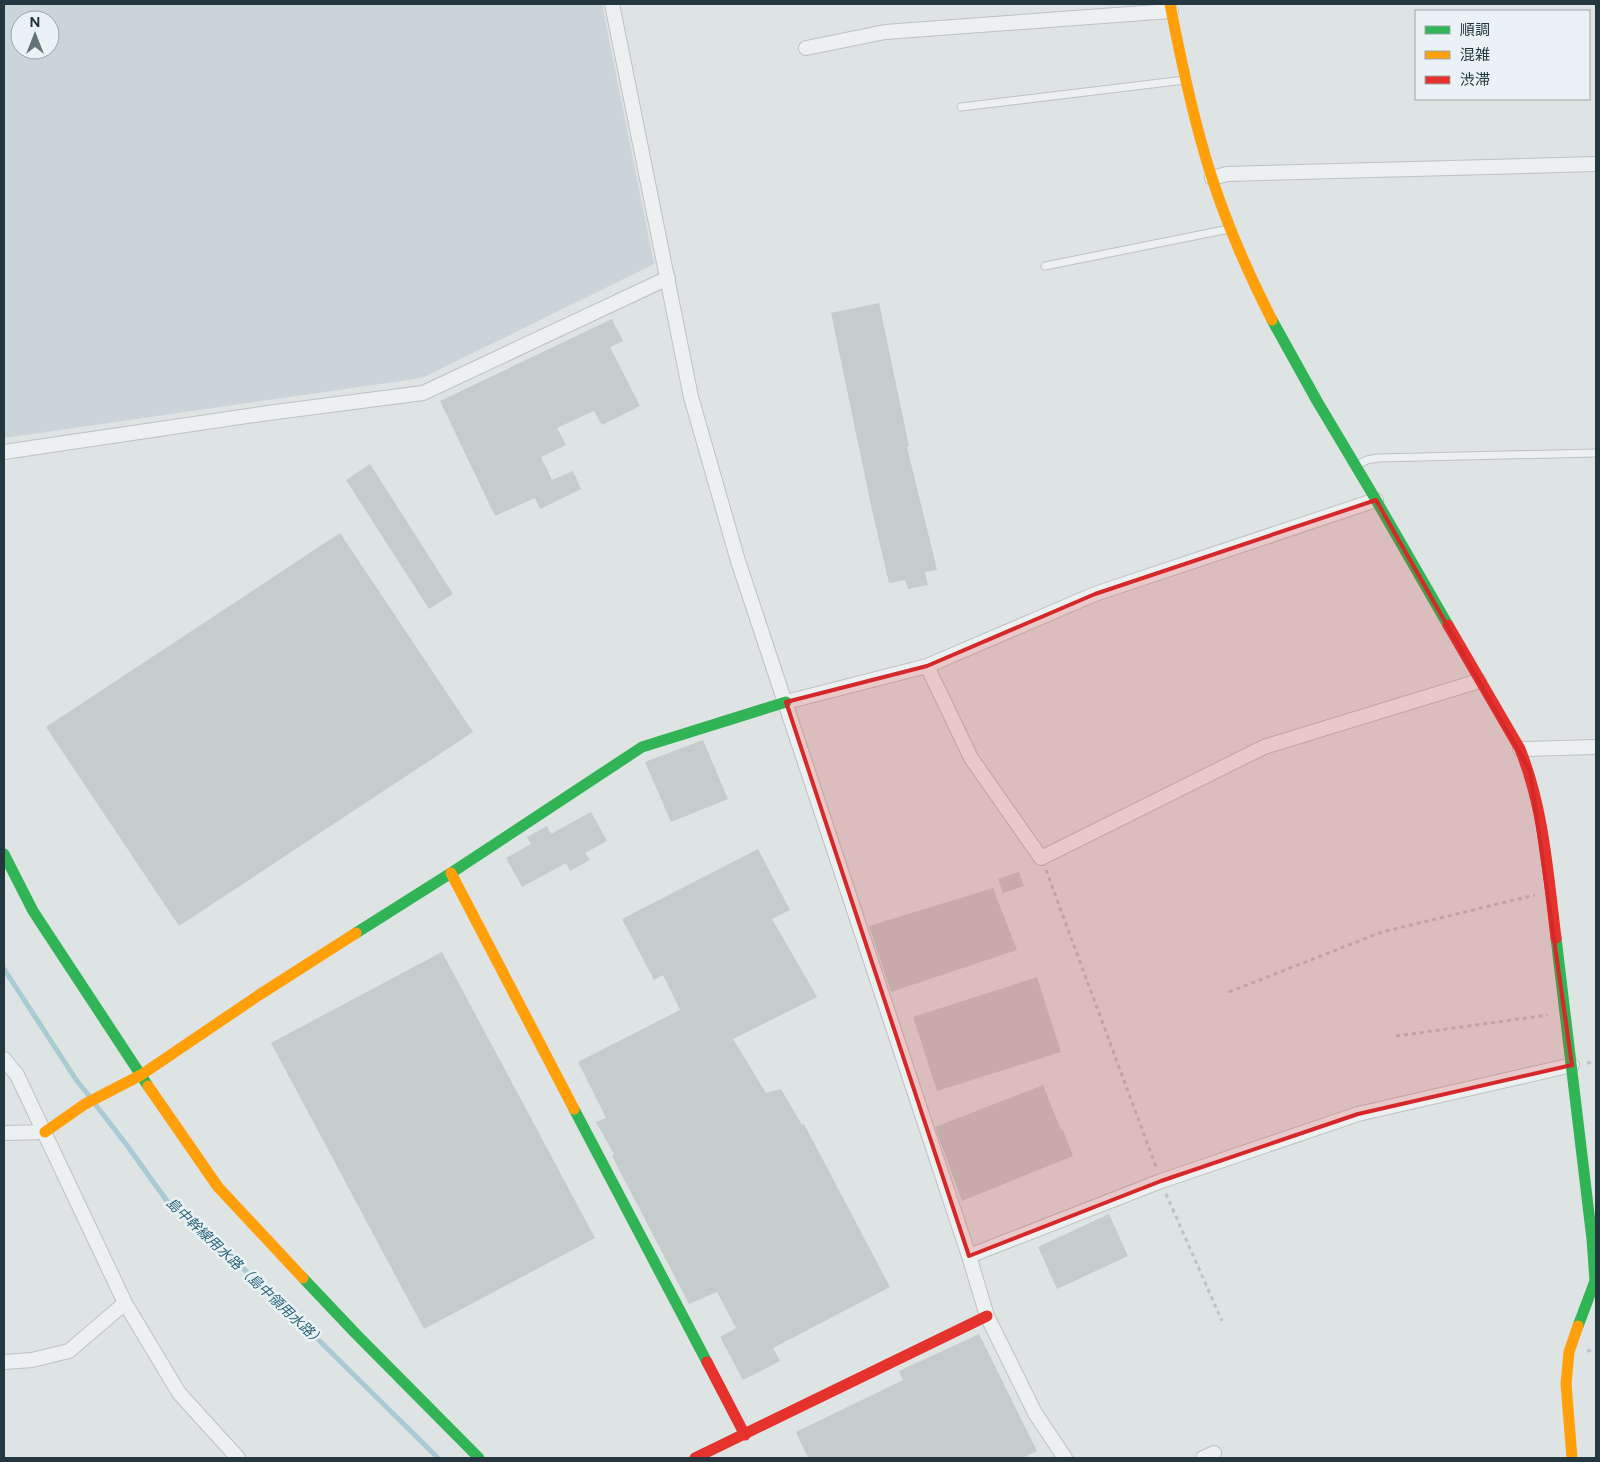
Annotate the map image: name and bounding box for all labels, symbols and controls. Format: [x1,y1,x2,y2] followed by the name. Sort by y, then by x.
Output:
[10,10,60,60] north arrow
[1415,10,1590,100] legend
[30,14,40,31] text: N
[1460,21,1490,39] text: 順調
[1460,46,1490,64] text: 混雑
[1460,71,1490,89] text: 渋滞
[162,1194,328,1350] water label: 島中幹線用水路（島中領用水路）

